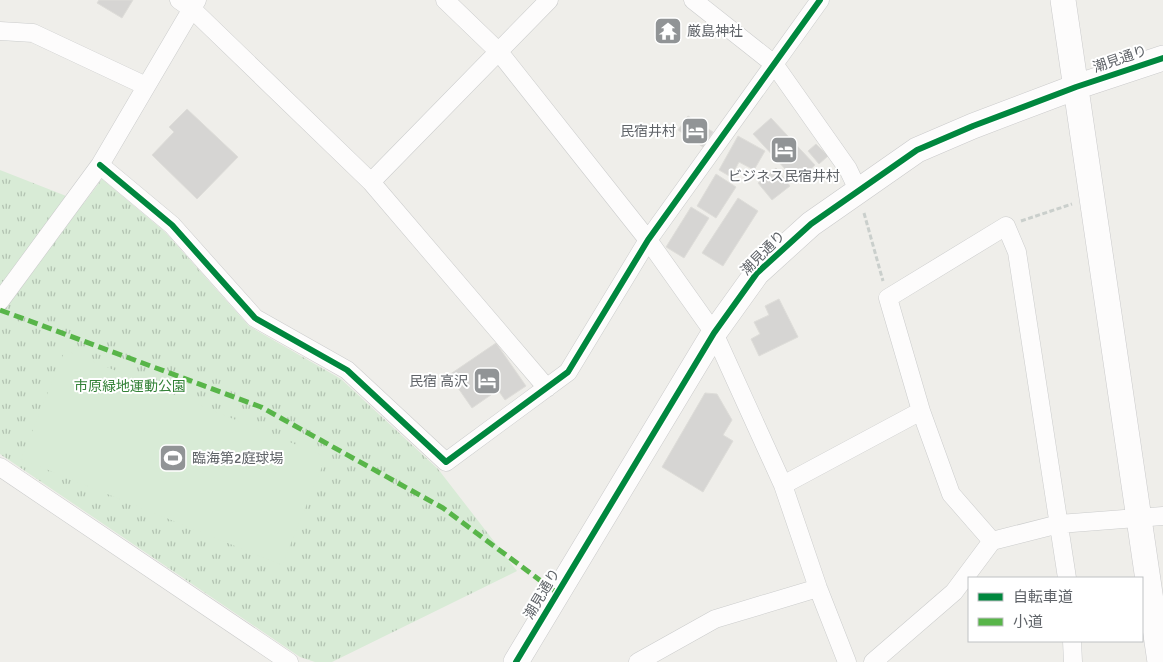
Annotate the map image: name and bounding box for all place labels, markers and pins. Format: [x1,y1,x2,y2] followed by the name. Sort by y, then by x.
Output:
[653,16,683,46] temple icon: 厳島神社
[687,23,743,40] place label: 厳島神社
[680,116,710,146] hotel icon: 民宿井村
[620,123,676,140] place label: 民宿井村
[769,135,799,165] hotel icon: ビジネス民宿井村
[728,168,840,185] place label: ビジネス民宿井村
[472,366,502,396] hotel icon: 民宿 高沢
[409,373,468,390] place label: 民宿 高沢
[158,443,188,473] sports icon: 臨海第2庭球場
[192,450,284,467] place label: 臨海第2庭球場

